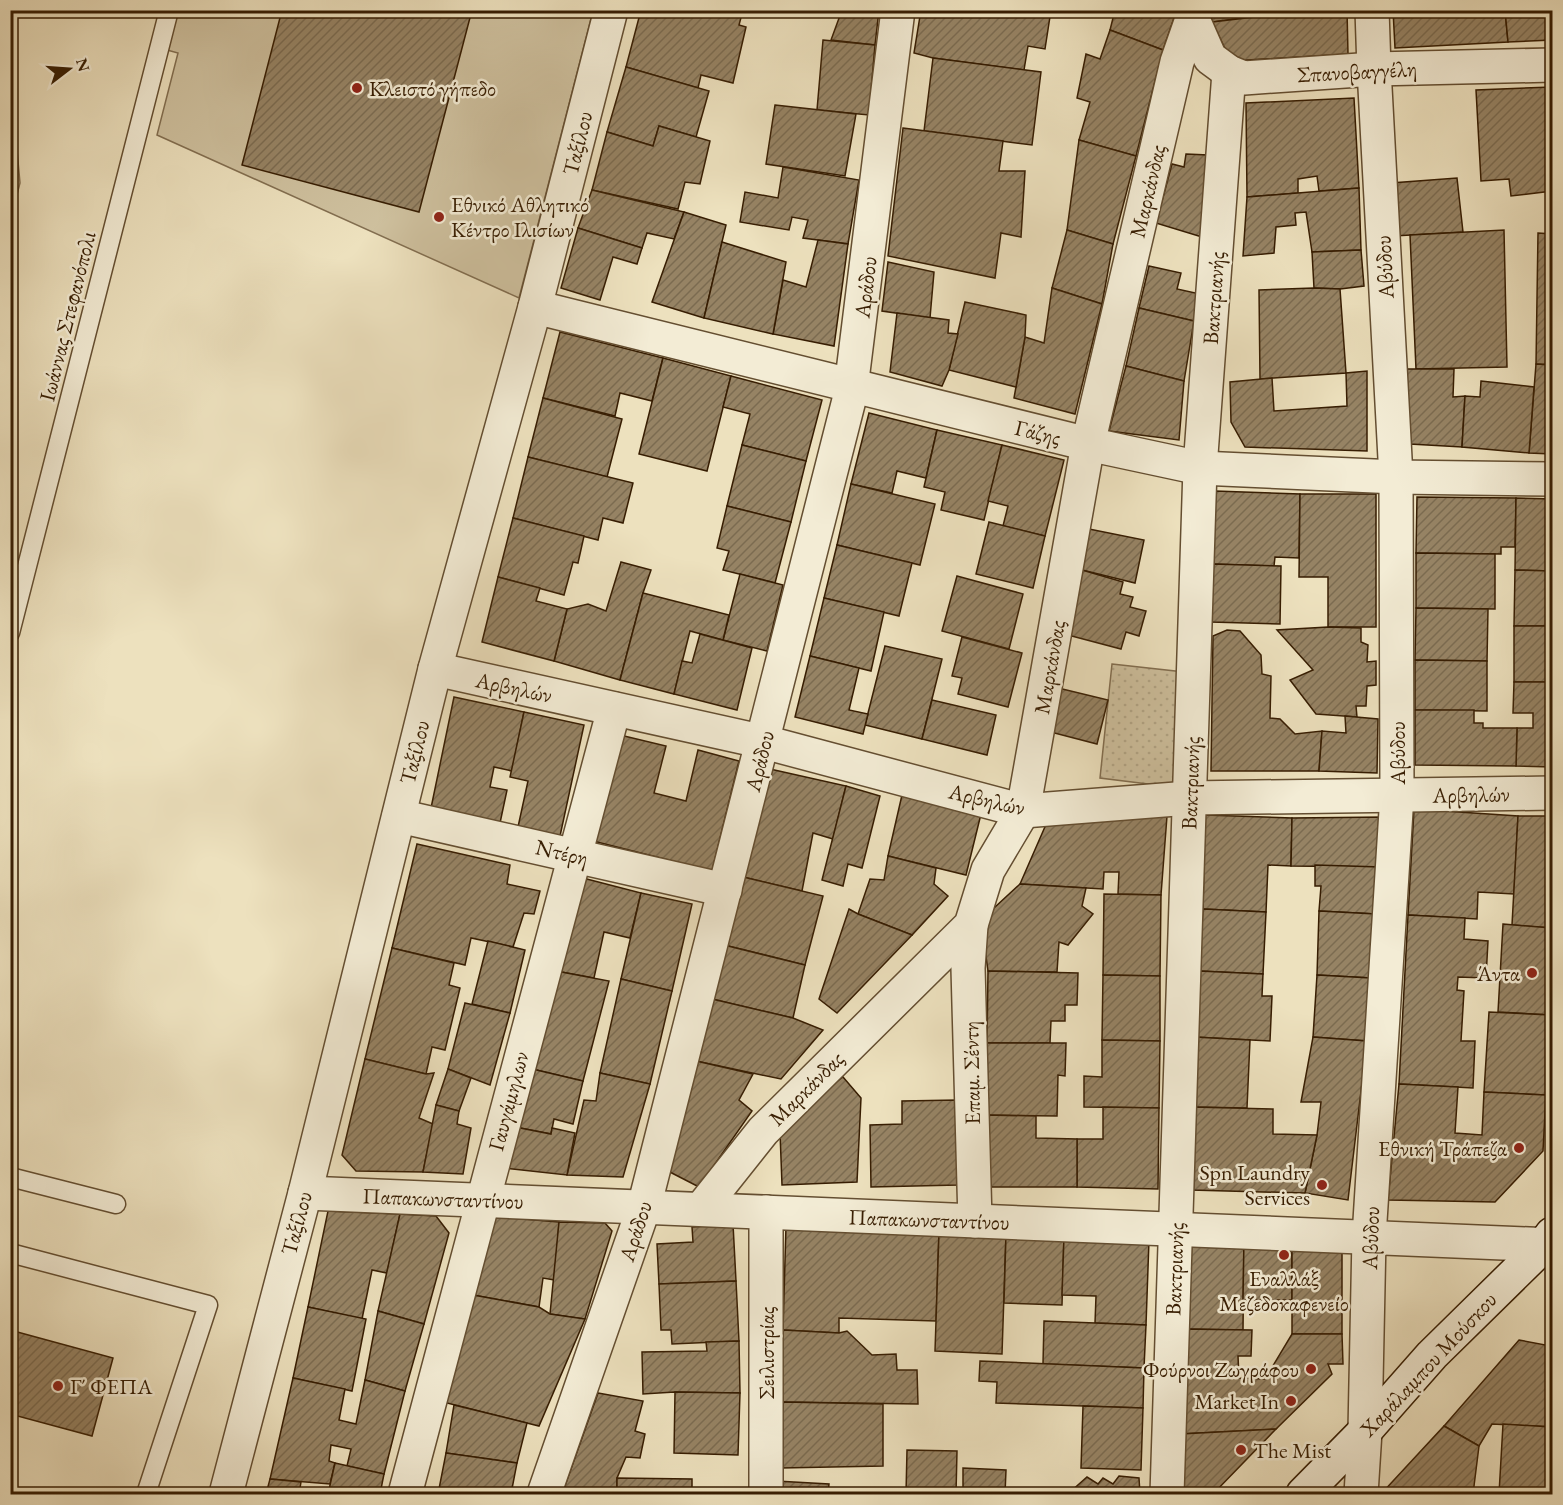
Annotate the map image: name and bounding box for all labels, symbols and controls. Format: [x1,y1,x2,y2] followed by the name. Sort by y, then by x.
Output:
[39,39,99,99] north arrow
[1296,54,1418,89] street label: Σπανοβαγγέλη
[71,55,95,74] text: N
[369,74,496,103] place label: Κλειστό γήπεδο
[350,81,364,95] marker: Κλειστό γήπεδο
[556,108,599,178] street label: Ταξίλου
[1123,142,1172,241] street label: Μαρκάνδας
[451,190,589,244] place label: Εθνικό Αθλητικό Κέντρο Ιλισίων
[432,210,446,224] marker: Εθνικό Αθλητικό Κέντρο Ιλισίων
[32,228,103,404] street label: Ιωάννας Στεφανόπολι
[1368,234,1401,300] street label: Αβύδου
[1196,250,1231,346] street label: Βακτριανής
[847,254,884,321] street label: Αράδου
[1012,413,1064,452] street label: Γάζης
[1027,618,1072,716] street label: Μαρκάνδας
[472,665,555,710] street label: Αρβηλών
[393,717,436,787] street label: Ταξίλου
[1383,721,1412,786] street label: Αβύδου
[738,727,781,796] street label: Αράδου
[1174,736,1207,830] street label: Βακτριανής
[945,776,1028,822] street label: Αρβηλών
[1431,779,1510,810] street label: Αρβηλών
[533,832,591,873] street label: Ντέρη
[1476,959,1521,988] place label: Άντα
[1525,966,1539,980] marker: Άντα
[956,1021,987,1125] street label: Επαμ. Σέντη
[763,1045,850,1132] street label: Μαρκάνδας
[481,1048,536,1154] street label: Γαυγάμηλων
[1378,1134,1508,1163] place label: Εθνική Τράπεζα
[1512,1141,1526,1155] marker: Εθνική Τράπεζα
[1199,1158,1310,1212] place label: Spn Laundry Services
[1315,1178,1329,1192] marker: Spn Laundry Services
[362,1181,524,1216] street label: Παπακωνσταντίνου
[274,1188,319,1258] street label: Ταξίλου
[612,1197,659,1266] street label: Αράδου
[848,1202,1010,1237] street label: Παπακωνσταντίνου
[1355,1206,1386,1271] street label: Αβύδου
[1158,1222,1191,1316] street label: Βακτριανής
[1277,1248,1291,1262] marker: Εναλλάξ Μεζεδοκαφενείο
[1219,1264,1349,1318] place label: Εναλλάξ Μεζεδοκαφενείο
[1353,1286,1503,1444] street label: Χαράλαμπου Μούσκου
[752,1306,781,1400] street label: Σειλιστρίας
[1143,1355,1299,1384] place label: Φούρνοι Ζωγράφου
[1304,1362,1318,1376] marker: Φούρνοι Ζωγράφου
[70,1372,153,1401] place label: Γ΄ ΦΕΠΑ
[51,1379,65,1393] marker: Γ΄ ΦΕΠΑ
[1194,1387,1279,1416] place label: Market In
[1284,1394,1298,1408] marker: Market In
[1253,1436,1331,1465] place label: The Mist
[1234,1443,1248,1457] marker: The Mist

